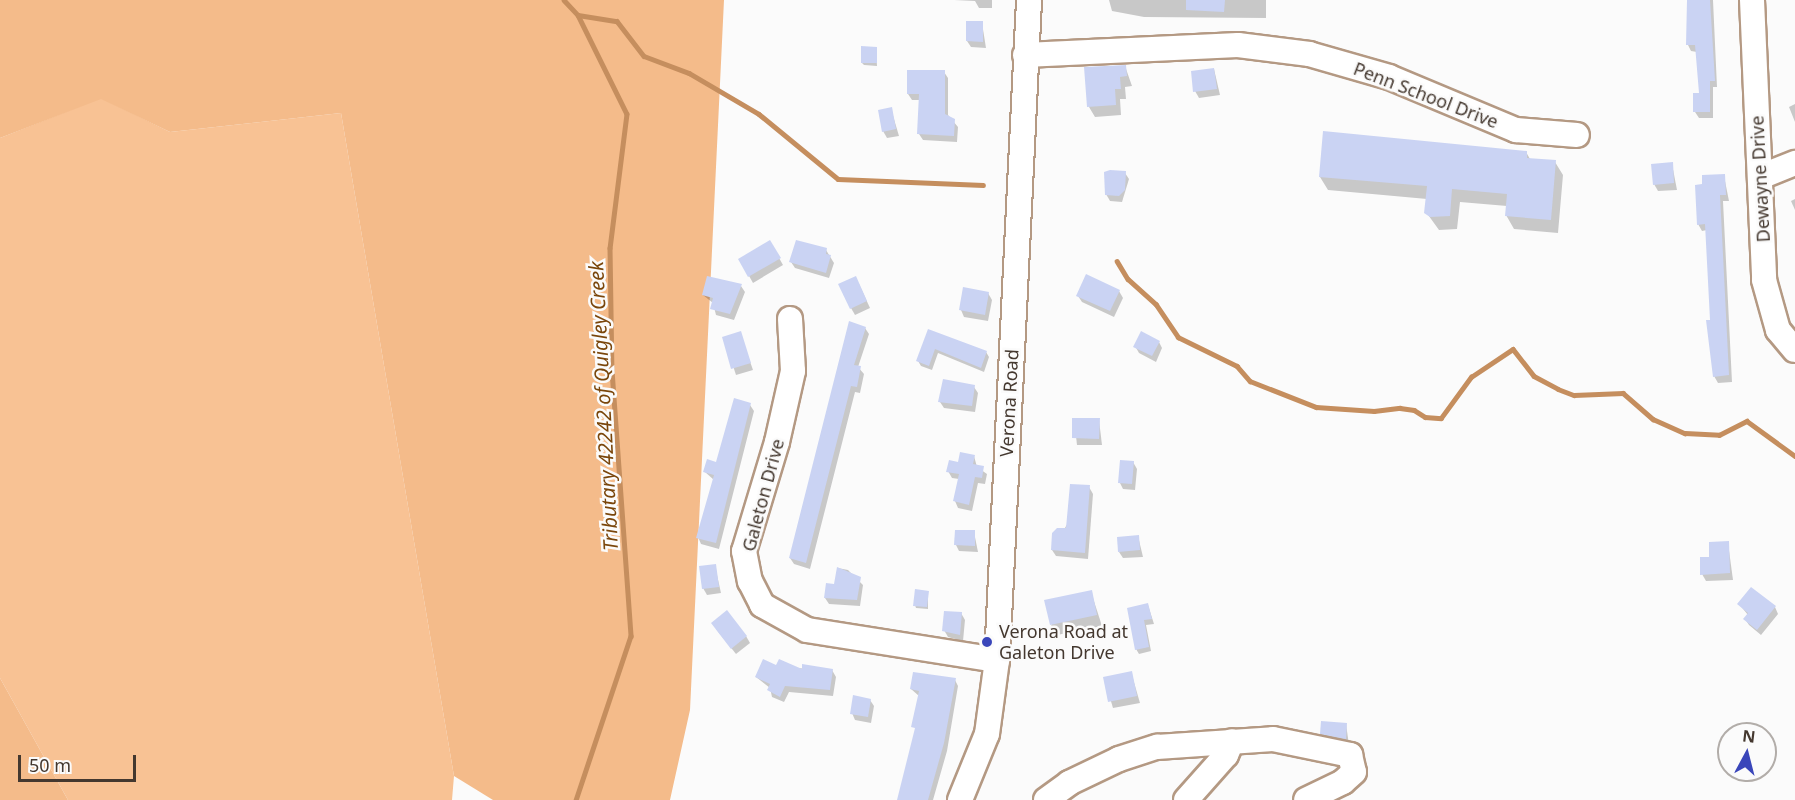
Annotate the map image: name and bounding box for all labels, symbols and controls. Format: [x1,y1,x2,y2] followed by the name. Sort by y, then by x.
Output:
[1351,57,1501,133] street label: Penn School Drive
[1746,115,1774,243] street label: Dewayne Drive
[583,261,623,551] water label: Tributary 42242 of Quigley Creek
[995,349,1023,457] street label: Verona Road
[738,436,788,554] street label: Galeton Drive
[999,621,1128,664] place label: Verona Road at Galeton Drive
[980,635,994,649] marker: Verona Road at Galeton Drive
[1717,722,1777,782] north arrow
[1741,724,1757,748] text: N
[21,743,140,781] scale bar
[29,753,71,777] text: 50 m

